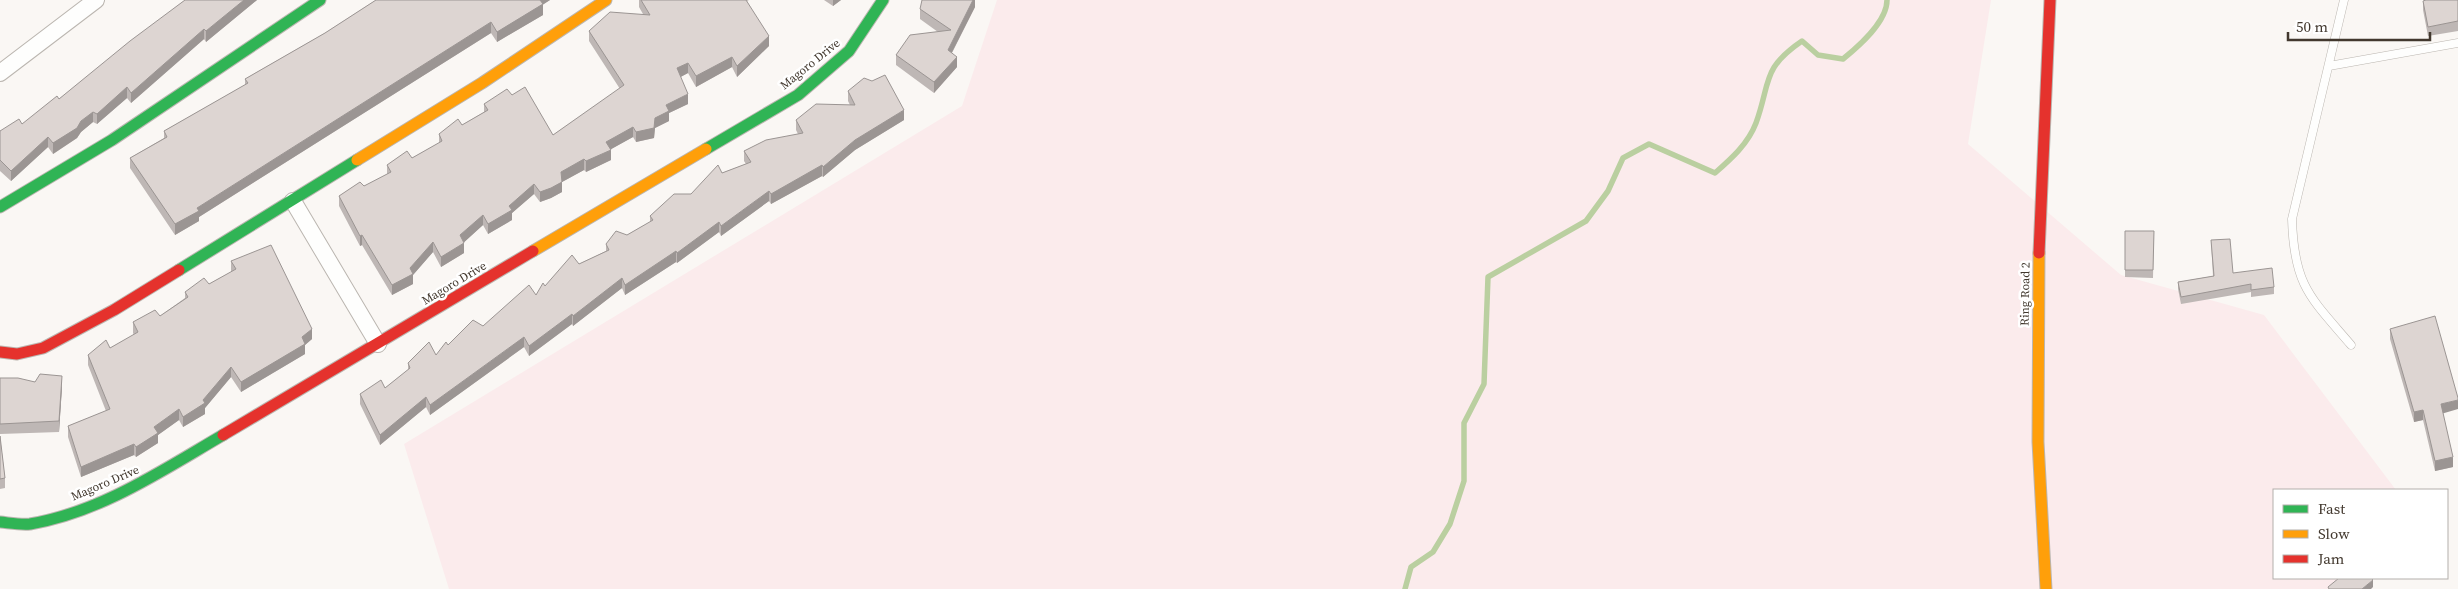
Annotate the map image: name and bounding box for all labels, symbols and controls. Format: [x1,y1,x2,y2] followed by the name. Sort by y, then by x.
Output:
[2288,10,2430,42] scale bar
[2296,16,2328,37] text: 50 m
[777,35,843,93] street label: Magoro Drive
[419,257,489,309] street label: Magoro Drive
[2016,262,2034,326] street label: Ring Road 2
[68,461,142,505] street label: Magoro Drive
[2273,489,2448,579] legend
[2318,498,2345,519] text: Fast
[2318,523,2350,544] text: Slow
[2317,548,2345,569] text: Jam

